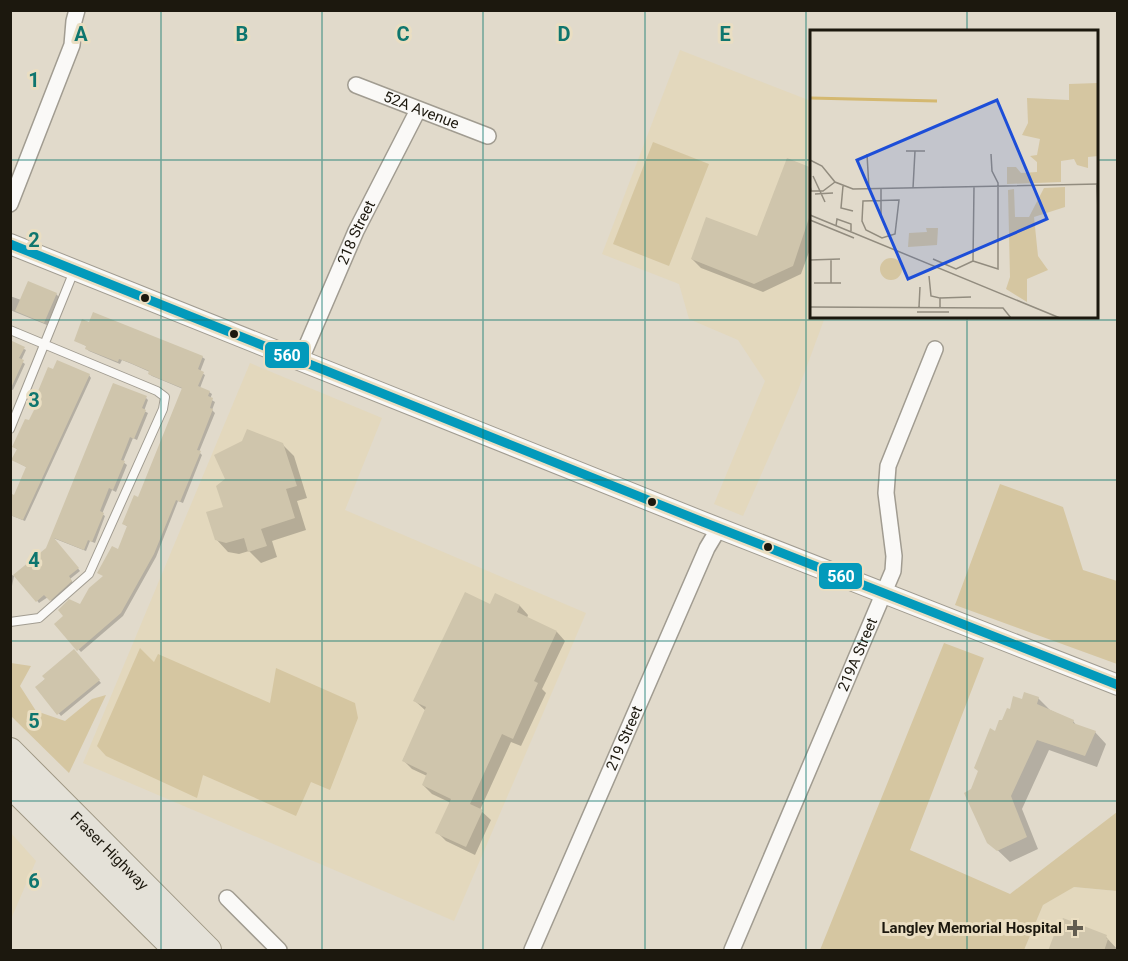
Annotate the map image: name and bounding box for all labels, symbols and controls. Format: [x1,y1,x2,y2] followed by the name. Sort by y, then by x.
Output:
[74,22,88,46] text: A
[236,22,248,46] text: B
[396,22,410,46] text: C
[558,22,571,46] text: D
[719,22,731,46] text: E
[810,30,1098,318] inset map
[28,68,40,92] text: 1
[381,88,462,133] street label: 52A Avenue
[334,197,379,267] street label: 218 Street
[28,228,40,252] text: 2
[139,292,151,304] unlabelled marker
[228,328,240,340] unlabelled marker
[264,341,310,369] line badge: 560
[273,346,301,365] text: 560
[28,388,40,412] text: 3
[646,496,658,508] unlabelled marker
[762,541,774,553] unlabelled marker
[28,548,40,572] text: 4
[818,562,863,590] line badge: 560
[827,567,855,586] text: 560
[834,615,881,694] street label: 219A Street
[602,703,646,773] street label: 219 Street
[28,709,40,733] text: 5
[67,808,152,894] street label: Fraser Highway
[28,869,40,893] text: 6
[882,919,1062,937] place label: Langley Memorial Hospital
[1066,919,1084,937] marker: Langley Memorial Hospital

